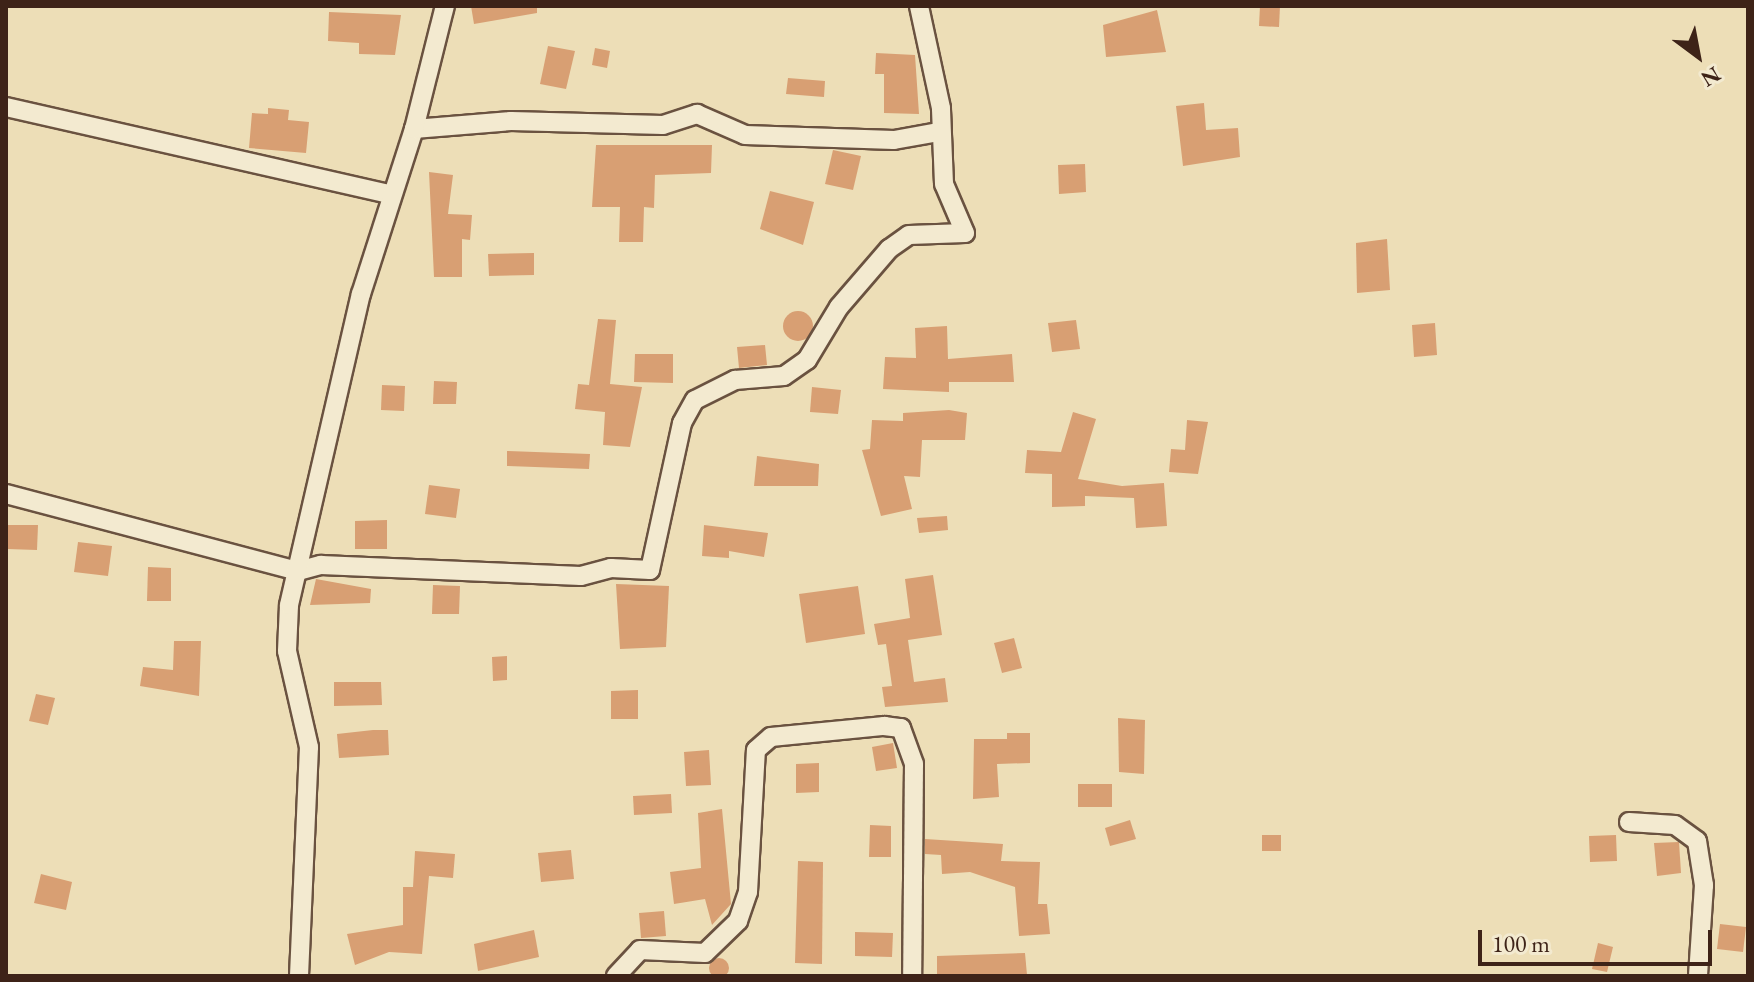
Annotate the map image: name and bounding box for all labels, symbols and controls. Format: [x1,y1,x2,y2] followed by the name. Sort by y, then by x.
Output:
[1658,16,1738,96] north arrow
[1696,60,1726,94] text: N
[1482,914,1716,964] scale bar
[1492,928,1550,959] text: 100 m

